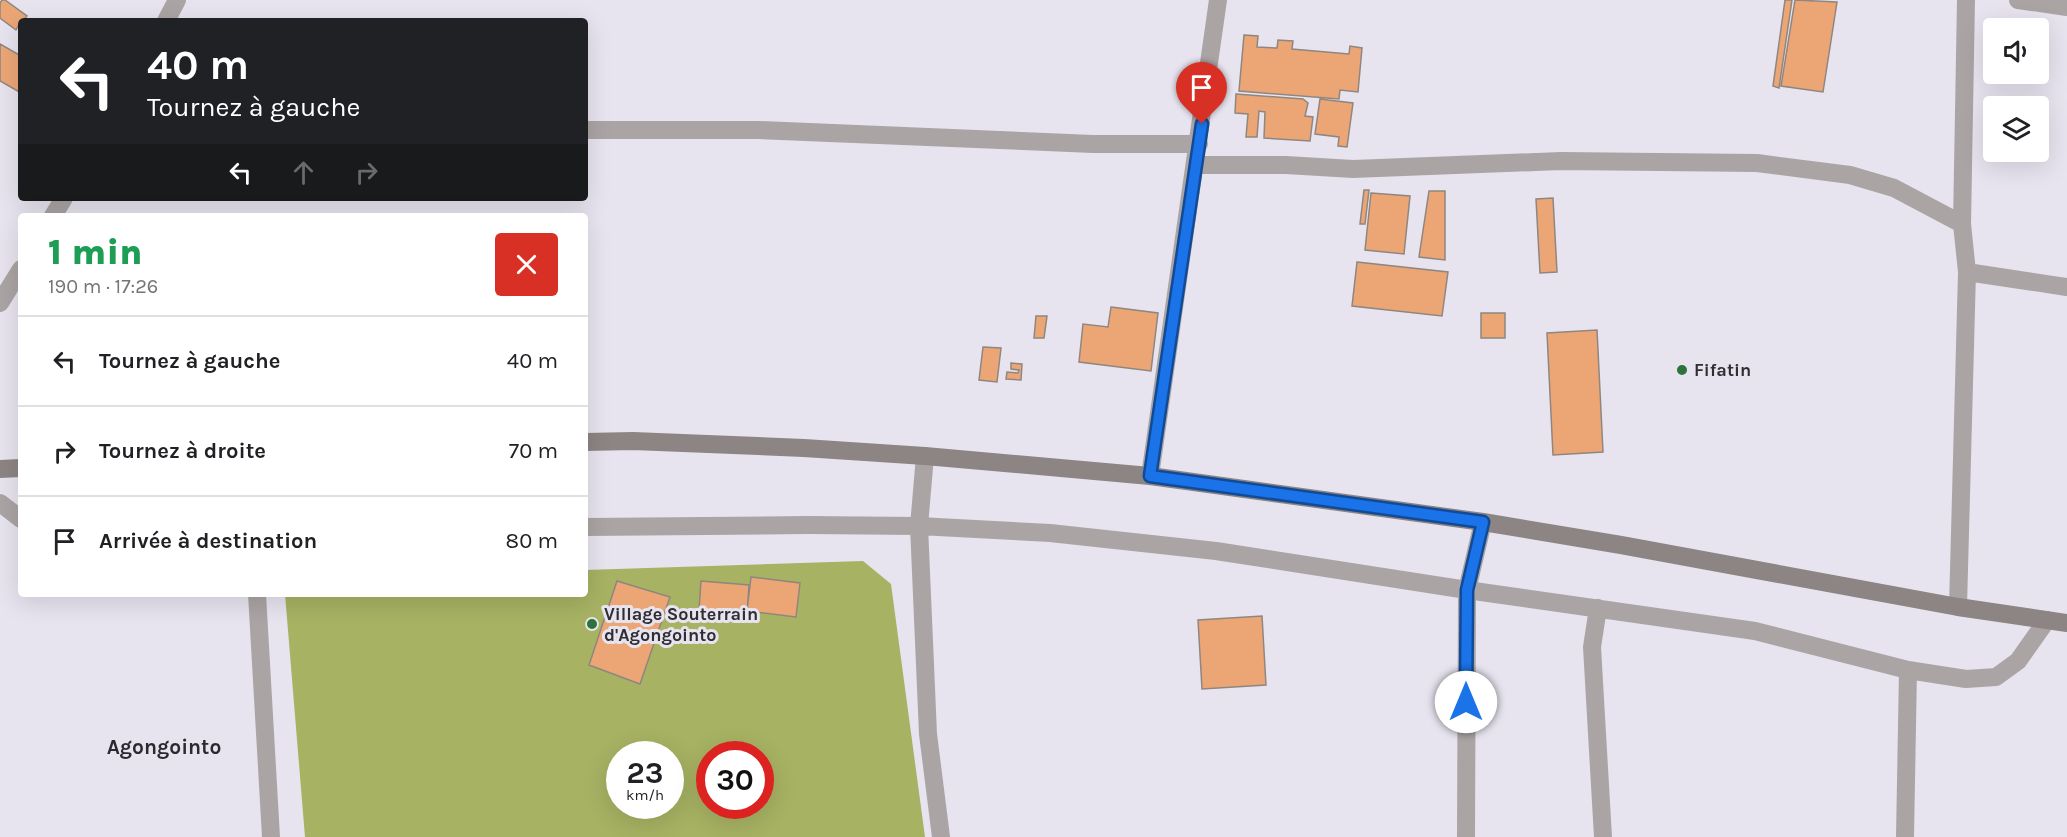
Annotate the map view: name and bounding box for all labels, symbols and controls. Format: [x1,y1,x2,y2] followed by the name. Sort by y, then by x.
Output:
[1983,18,2049,162] map controls
[1983,18,2049,84] button: sound
[147,40,249,90] text: 40 m
[48,42,126,120] icon: left
[1176,62,1227,124] pin
[1185,71,1218,104] icon: arrive
[147,91,360,123] text: Tournez à gauche
[1983,96,2049,162] button: layers
[224,156,257,189] icon: left
[287,156,320,189] icon: ahead
[350,156,383,189] icon: right
[48,231,142,273] text: 1 min
[495,233,558,296] button: close
[48,275,158,298] text: 190 m · 17:26
[48,345,81,378] icon: left
[99,348,280,374] text: Tournez à gauche
[507,348,558,374] text: 40 m
[1694,359,1751,381] place label: Fifatin
[1675,363,1689,377] marker: Fifatin
[48,435,81,468] icon: right
[99,438,266,464] text: Tournez à droite
[509,438,558,464] text: 70 m
[48,525,81,558] icon: arrive
[99,528,317,554] text: Arrivée à destination
[506,528,558,554] text: 80 m
[604,603,758,646] place label: Village Souterrain d'Agongointo
[585,617,599,631] marker: Village Souterrain d'Agongointo
[1434,670,1498,734] position arrow
[107,735,221,759] district label: Agongointo
[696,741,774,819] speed limit sign: 30
[627,755,663,791] text: 23
[626,786,664,804] text: km/h

